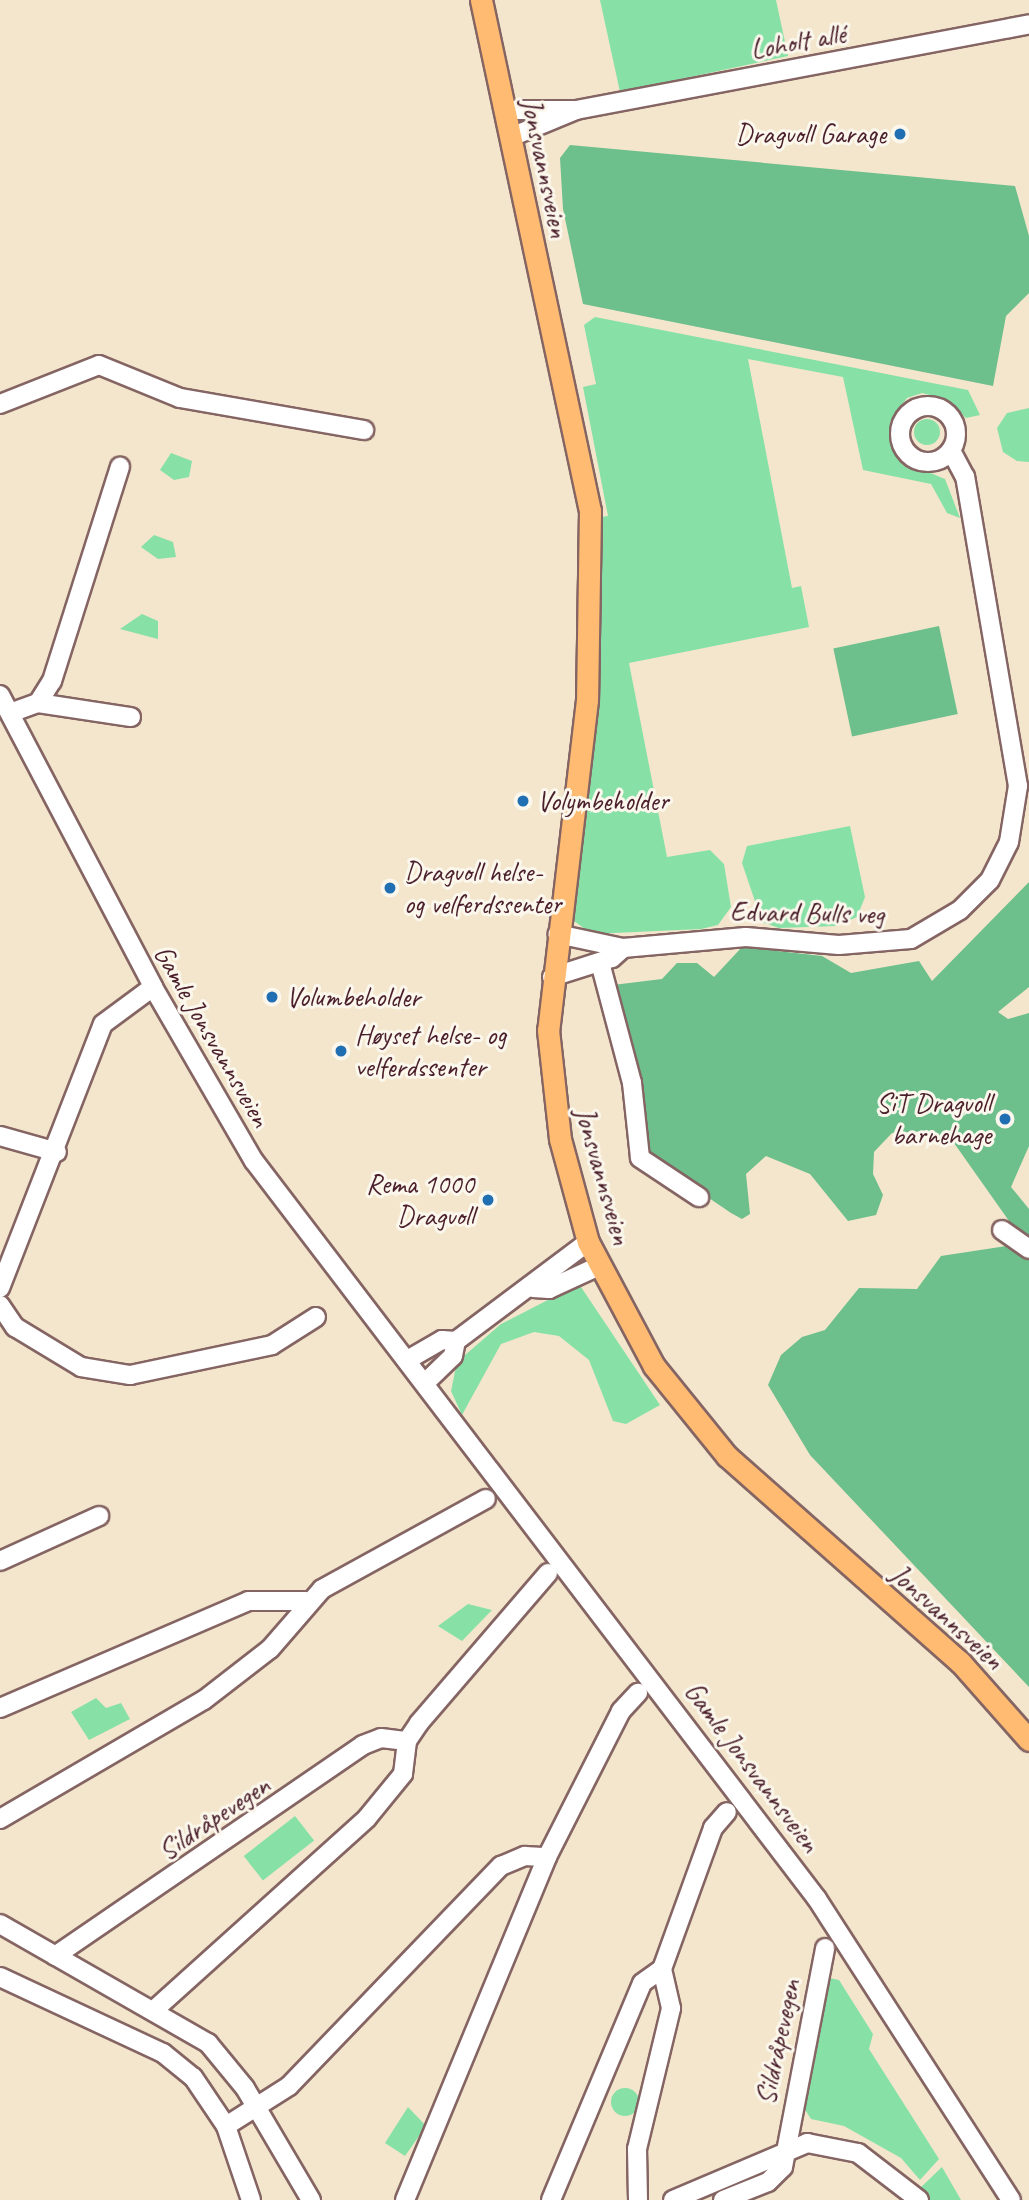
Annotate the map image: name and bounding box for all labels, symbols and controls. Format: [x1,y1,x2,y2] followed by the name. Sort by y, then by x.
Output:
[748,17,848,67] street label: Loholt allé
[514,96,576,240] street label: Jonsvannsveien
[736,117,886,151] place label: Dragvoll Garage
[892,126,908,142] marker: Dragvoll Garage
[537,784,669,818] place label: Volymbeholder
[515,793,531,809] marker: Volymbeholder
[404,855,561,921] place label: Dragvoll helse- og velferdssenter
[382,880,398,896] marker: Dragvoll helse- og velferdssenter
[729,895,885,931] street label: Edvard Bulls veg
[147,940,277,1132] street label: Gamle Jonsvannsveien
[286,980,420,1014] place label: Volumbeholder
[264,989,280,1005] marker: Volumbeholder
[355,1018,506,1084] place label: Høyset helse- og velferdssenter
[333,1043,349,1059] marker: Høyset helse- og velferdssenter
[875,1086,991,1152] place label: SiT Dragvoll barnehage
[567,1104,639,1248] street label: Jonsvannsveien
[997,1111,1013,1127] marker: SiT Dragvoll barnehage
[366,1167,474,1233] place label: Rema 1000 Dragvoll
[480,1192,496,1208] marker: Rema 1000 Dragvoll
[883,1557,1011,1677] street label: Jonsvannsveien
[677,1676,827,1858] street label: Gamle Jonsvannsveien
[152,1769,276,1867] street label: Sildråpevegen
[748,1976,808,2108] street label: Sildråpevegen

